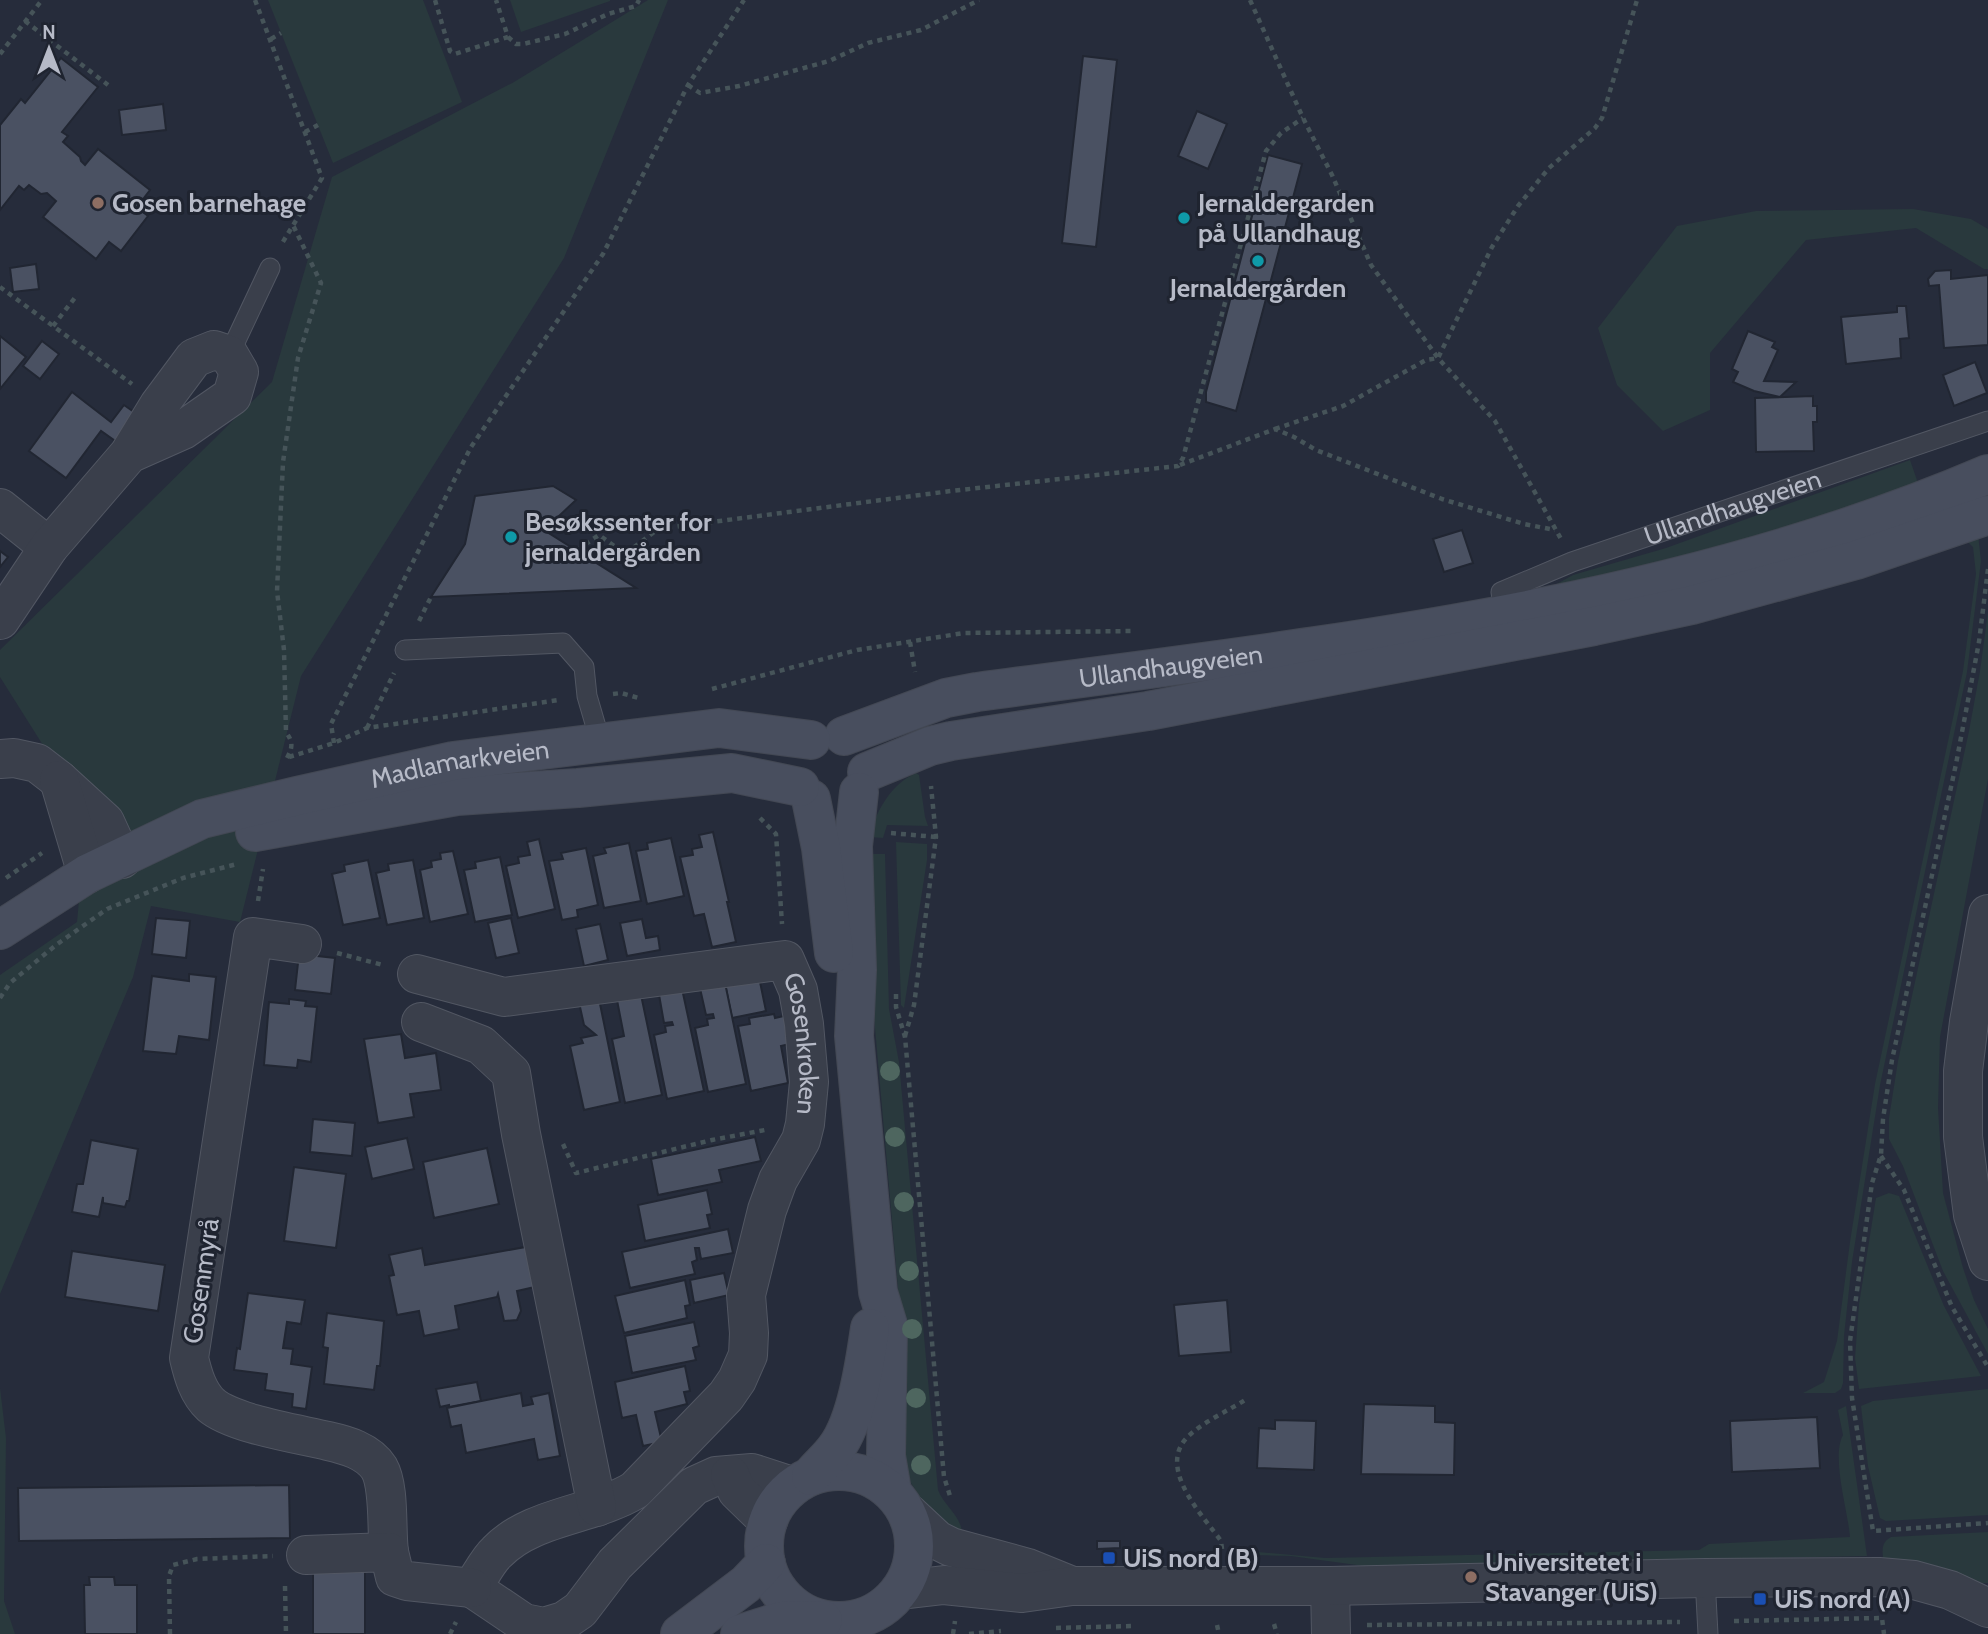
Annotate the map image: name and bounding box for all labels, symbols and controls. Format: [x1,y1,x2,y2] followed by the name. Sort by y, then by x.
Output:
[14,14,84,84] north arrow
[42,21,56,44] text: N
[112,187,306,219] place label: Gosen barnehage
[1197,187,1375,249] place label: Jernaldergarden på Ullandhaug
[90,195,106,211] marker: Gosen barnehage
[1176,210,1192,226] marker: Jernaldergarden på Ullandhaug
[1250,253,1266,269] marker: Jernaldergården
[1169,272,1346,304] place label: Jernaldergården
[1640,463,1825,552] street label: Ullandhaugveien
[524,506,712,568] place label: Besøkssenter for jernaldergården
[503,529,519,545] marker: Besøkssenter for jernaldergården
[1077,638,1265,694] street label: Ullandhaugveien
[368,733,551,795] street label: Madlamarkveien
[776,967,825,1116] street label: Gosenkroken
[176,1216,226,1346] street label: Gosenmyrå
[1123,1542,1259,1574] place label: UiS nord (B)
[1485,1546,1658,1608] place label: Universitetet i Stavanger (UiS)
[1101,1550,1117,1566] marker: UiS nord (B)
[1463,1569,1479,1585] marker: Universitetet i Stavanger (UiS)
[1774,1583,1911,1615] place label: UiS nord (A)
[1752,1591,1768,1607] marker: UiS nord (A)

